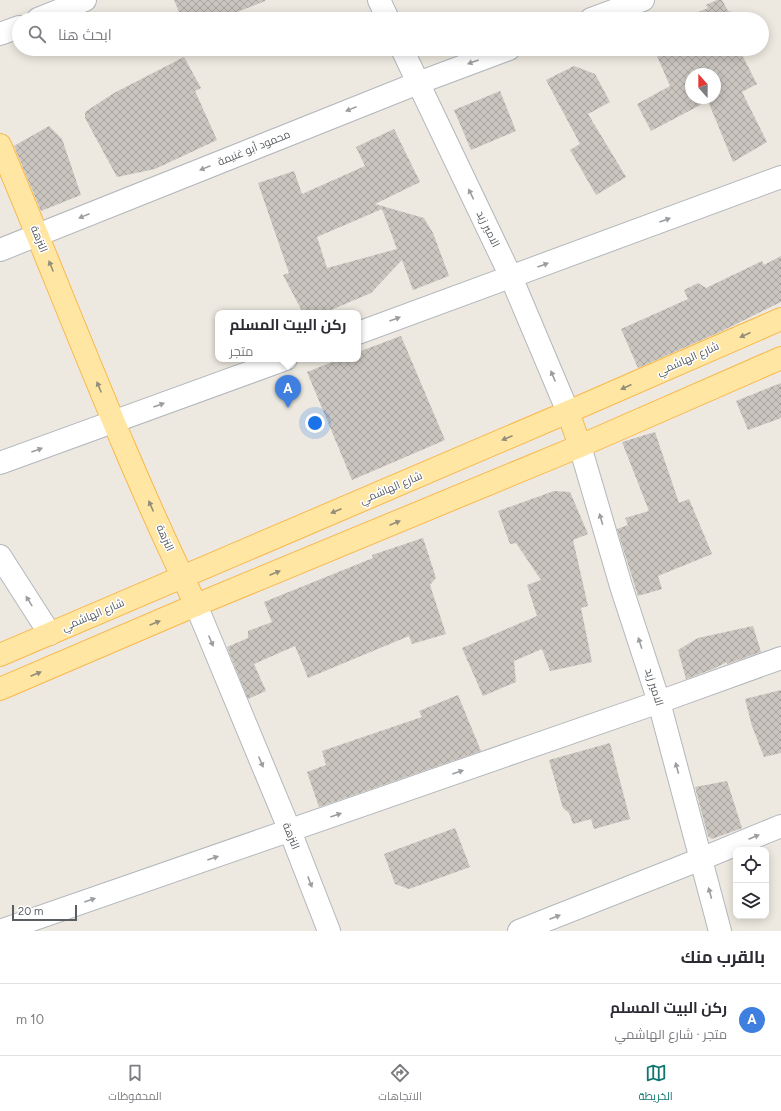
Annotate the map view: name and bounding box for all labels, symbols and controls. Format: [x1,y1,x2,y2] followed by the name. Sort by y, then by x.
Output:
[12,12,769,56] search box
[26,23,48,45] icon: search
[58,26,112,44] text: ابحث هنا
[466,60,478,66] one-way arrow
[685,68,721,104] north arrow
[345,107,357,113] one-way arrow
[215,127,292,168] street label: محمود أبو غنيمة
[198,165,210,171] one-way arrow
[468,188,474,199] one-way arrow
[474,209,502,249] street label: الامير زيد
[78,214,90,220] one-way arrow
[659,217,671,223] one-way arrow
[28,224,50,254] street label: النزهة
[47,260,53,272] one-way arrow
[537,262,549,268] one-way arrow
[215,310,361,362] popup
[230,316,346,334] text: ركن البيت المسلم
[389,316,401,322] one-way arrow
[739,332,751,338] one-way arrow
[655,339,722,380] street label: شارع الهاشمي
[230,344,253,359] text: متجر
[550,371,556,382] one-way arrow
[275,375,301,408] pin: A
[96,380,102,392] one-way arrow
[620,384,632,390] one-way arrow
[153,402,165,408] one-way arrow
[305,413,325,433] your location
[501,435,512,441] one-way arrow
[31,446,43,452] one-way arrow
[358,469,425,509] street label: شارع الهاشمي
[148,501,154,512] one-way arrow
[329,509,341,515] one-way arrow
[598,513,604,525] one-way arrow
[390,519,402,525] one-way arrow
[153,523,177,553] street label: النزهة
[270,569,282,575] one-way arrow
[25,595,32,607] one-way arrow
[60,596,127,636] street label: شارع الهاشمي
[150,619,162,625] one-way arrow
[208,636,214,647] one-way arrow
[637,637,643,649] one-way arrow
[642,666,666,708] street label: الامير زيد
[30,670,42,676] one-way arrow
[258,756,264,768] one-way arrow
[673,761,679,774] one-way arrow
[453,769,465,775] one-way arrow
[330,812,342,818] one-way arrow
[280,821,302,851] street label: النزهة
[748,834,760,840] one-way arrow
[733,847,769,919] map controls
[733,847,769,883] button: locate
[207,854,219,860] one-way arrow
[307,877,313,889] one-way arrow
[733,883,769,919] button: layers
[707,887,713,899] one-way arrow
[84,896,96,902] one-way arrow
[12,903,77,922] scale bar
[18,905,43,918] text: 20 m
[549,913,561,919] one-way arrow
[681,947,765,967] text: بالقرب منك
[610,999,727,1017] text: ركن البيت المسلم
[16,1012,44,1027] text: 10 m
[747,1012,757,1027] text: A
[614,1027,727,1042] text: متجر · شارع الهاشمي
[108,1062,162,1106] tab: المحفوظات
[378,1062,422,1106] tab: الاتجاهات
[638,1062,673,1106] tab: الخريطة

